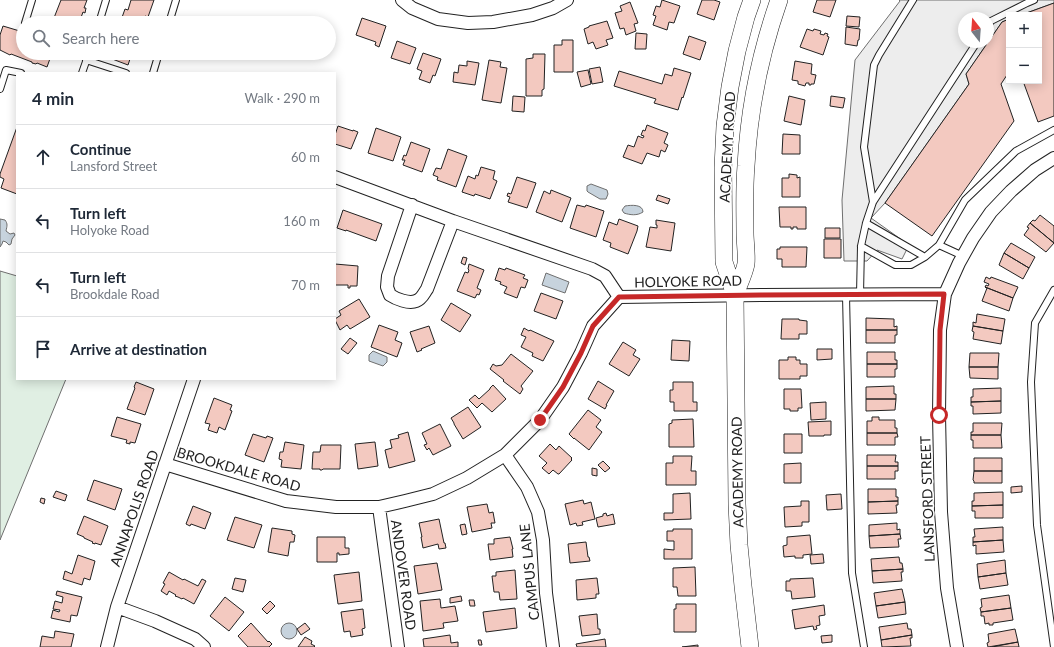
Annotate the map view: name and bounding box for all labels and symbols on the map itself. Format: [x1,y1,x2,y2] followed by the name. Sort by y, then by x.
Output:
[958,12,994,48] north arrow
[716,91,738,203] street label: ACADEMY ROAD
[634,272,742,290] street label: HOLYOKE ROAD
[930,406,948,424] route start
[531,411,549,429] route end
[728,416,746,528] street label: ACADEMY ROAD
[916,435,938,562] street label: LANSFORD STREET
[175,443,303,495] street label: BROOKDALE ROAD
[106,448,162,568] street label: ANNAPOLIS ROAD
[388,519,420,631] street label: ANDOVER ROAD
[515,523,543,621] street label: CAMPUS LANE

